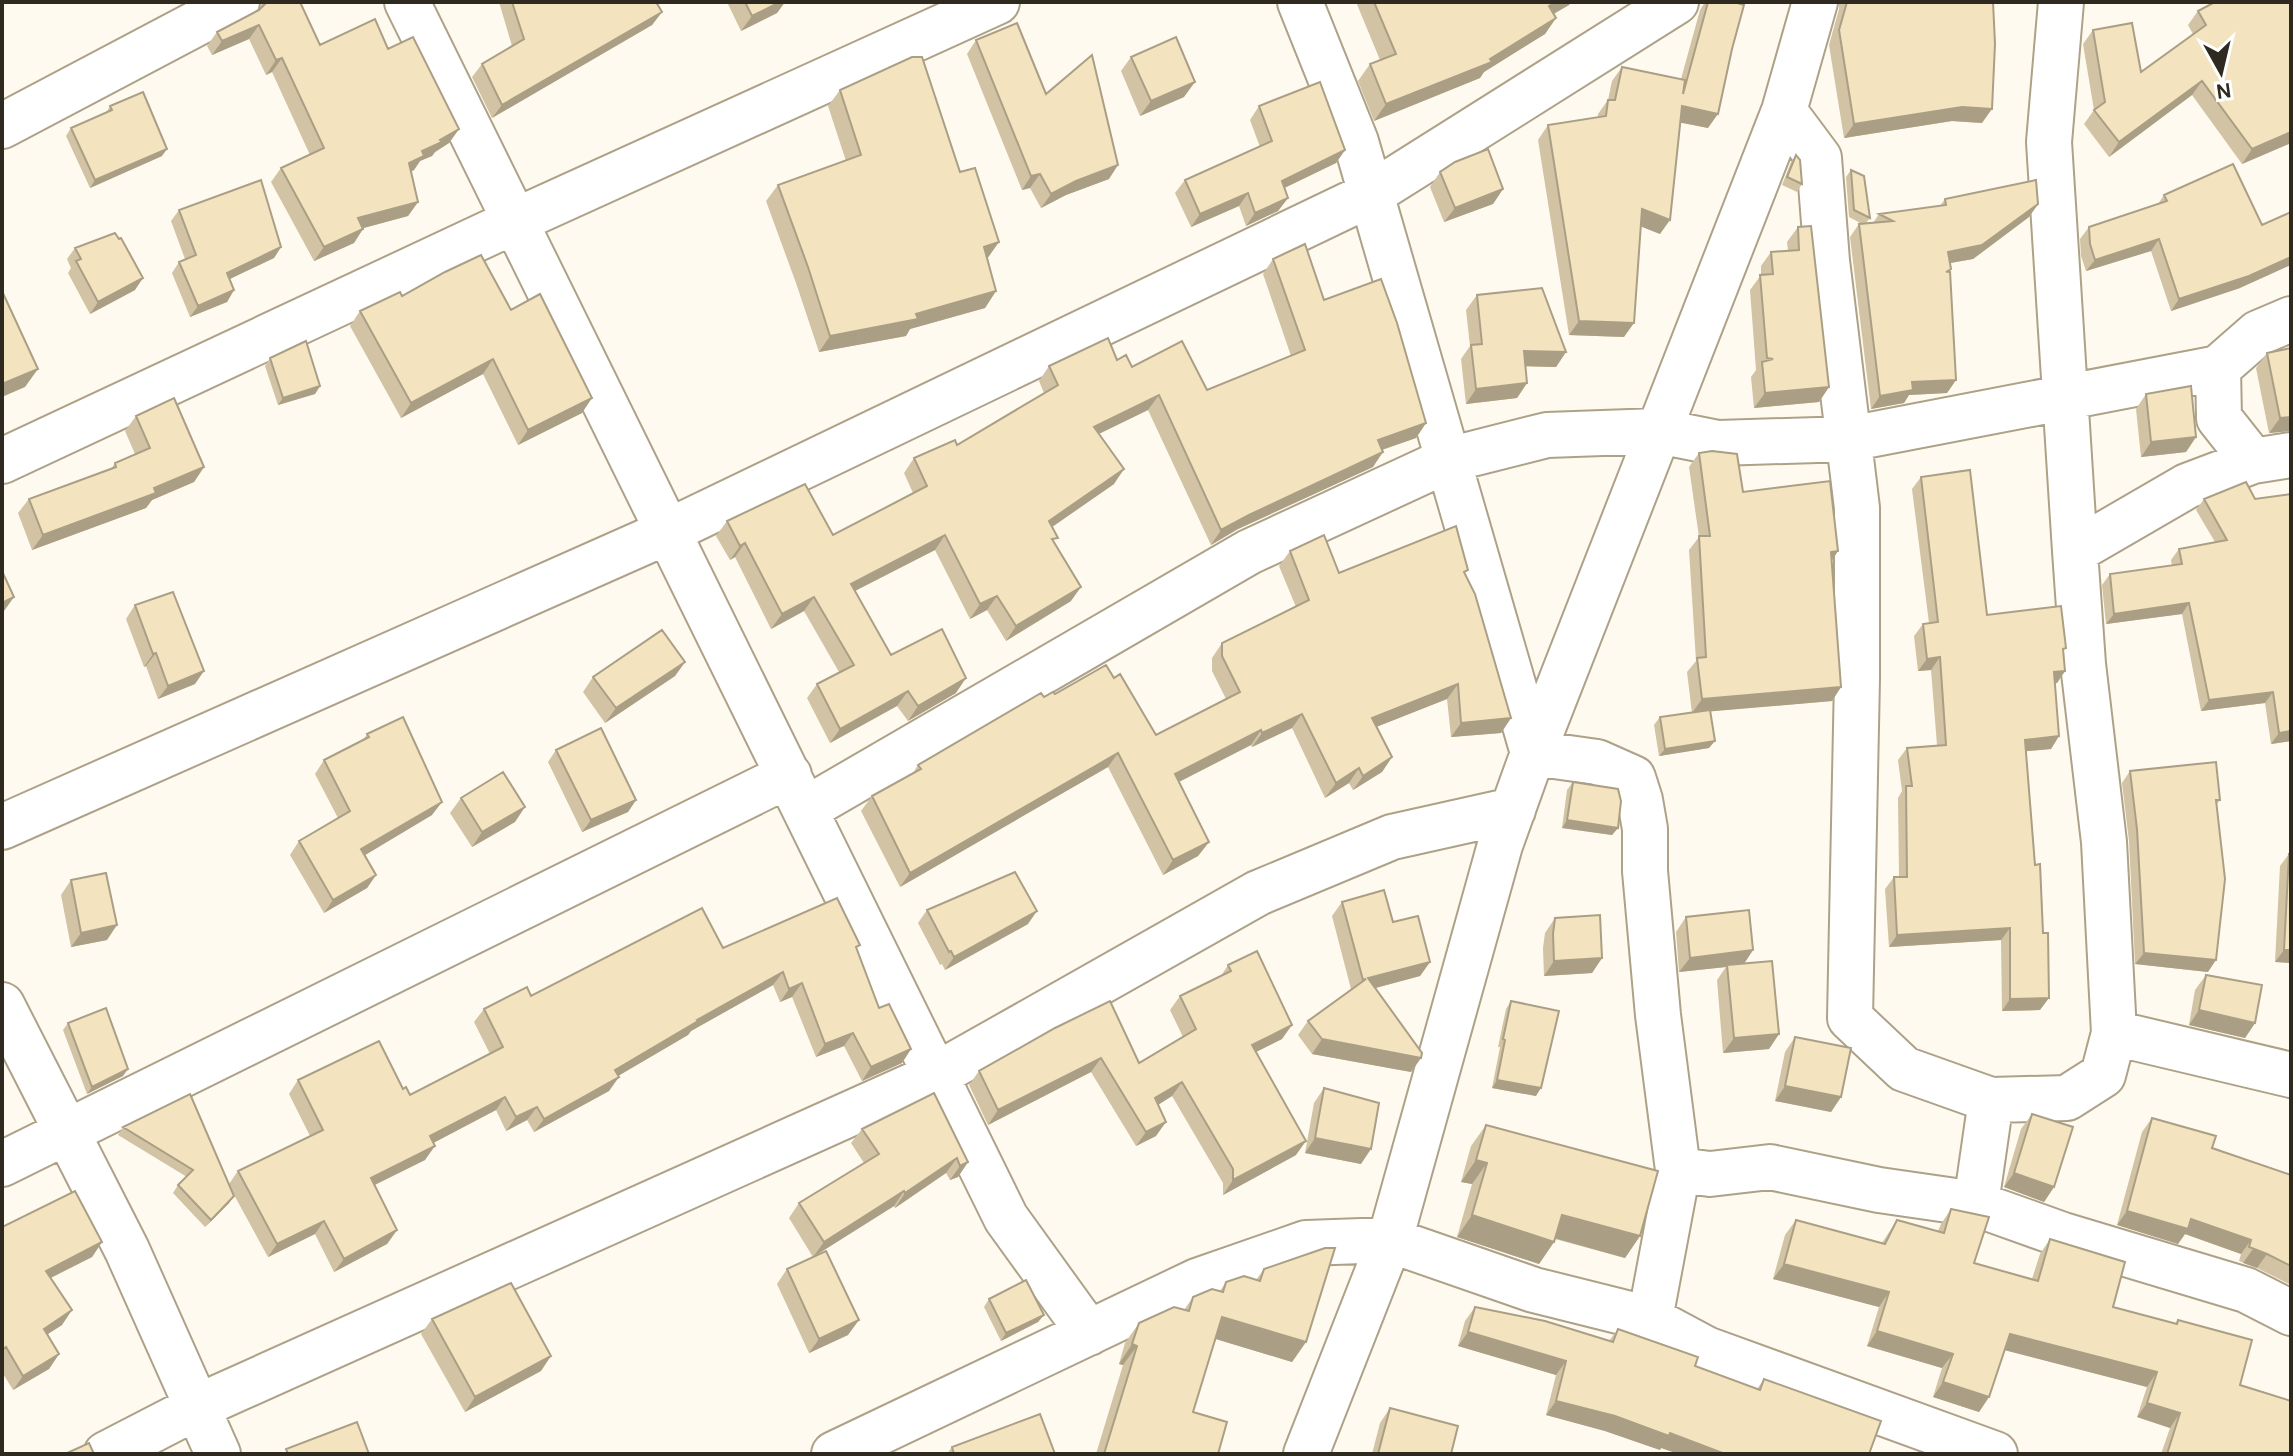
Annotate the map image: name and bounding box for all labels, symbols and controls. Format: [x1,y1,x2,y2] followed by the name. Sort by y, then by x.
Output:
[2181,32,2261,112] north arrow
[2214,77,2233,105] text: N

